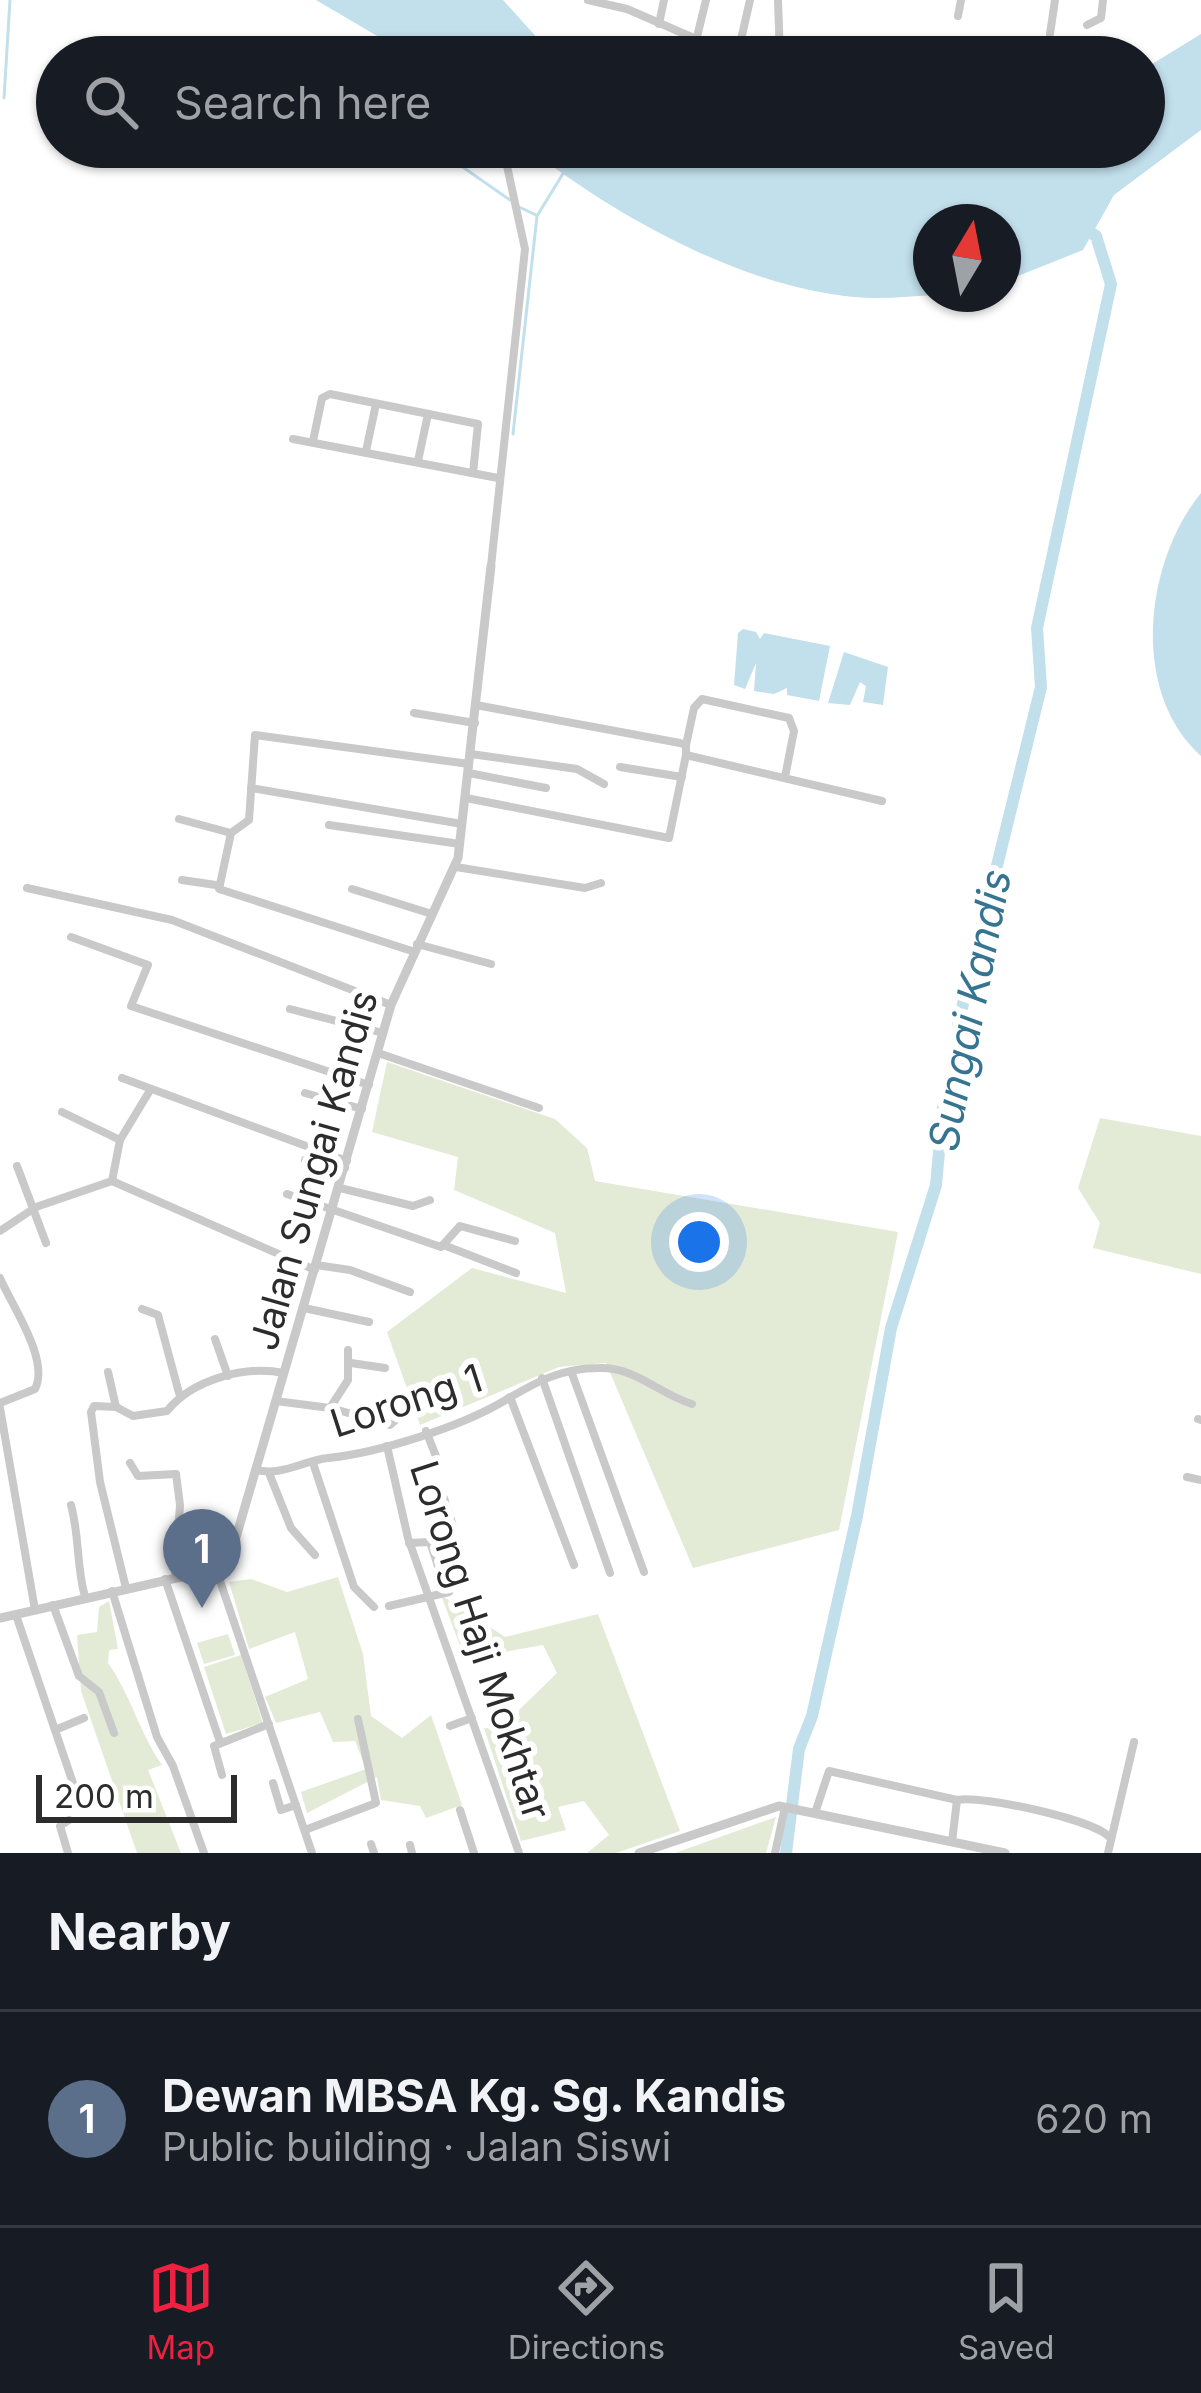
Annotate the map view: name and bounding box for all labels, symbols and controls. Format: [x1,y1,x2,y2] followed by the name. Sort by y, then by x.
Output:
[36,36,1165,168] search box
[78,69,144,135] icon: search
[174,75,431,130] text: Search here
[913,204,1021,312] north arrow
[917,865,1021,1155] water label: Sungai Kandis
[239,985,387,1355] street label: Jalan Sungai Kandis
[669,1212,729,1272] your location
[324,1353,488,1447] street label: Lorong 1
[401,1455,561,1825] street label: Lorong Haji Mokhtar
[163,1509,241,1608] pin: 1
[36,1769,237,1822] scale bar
[54,1776,154,1816] text: 200 m
[48,1901,231,1962] text: Nearby
[162,2068,786,2123] text: Dewan MBSA Kg. Sg. Kandis
[79,2095,95,2142] text: 1
[1035,2095,1153,2142] text: 620 m
[162,2123,671,2170] text: Public building · Jalan Siswi
[146,2255,215,2367] tab: Map
[508,2255,665,2367] tab: Directions
[958,2255,1055,2367] tab: Saved

